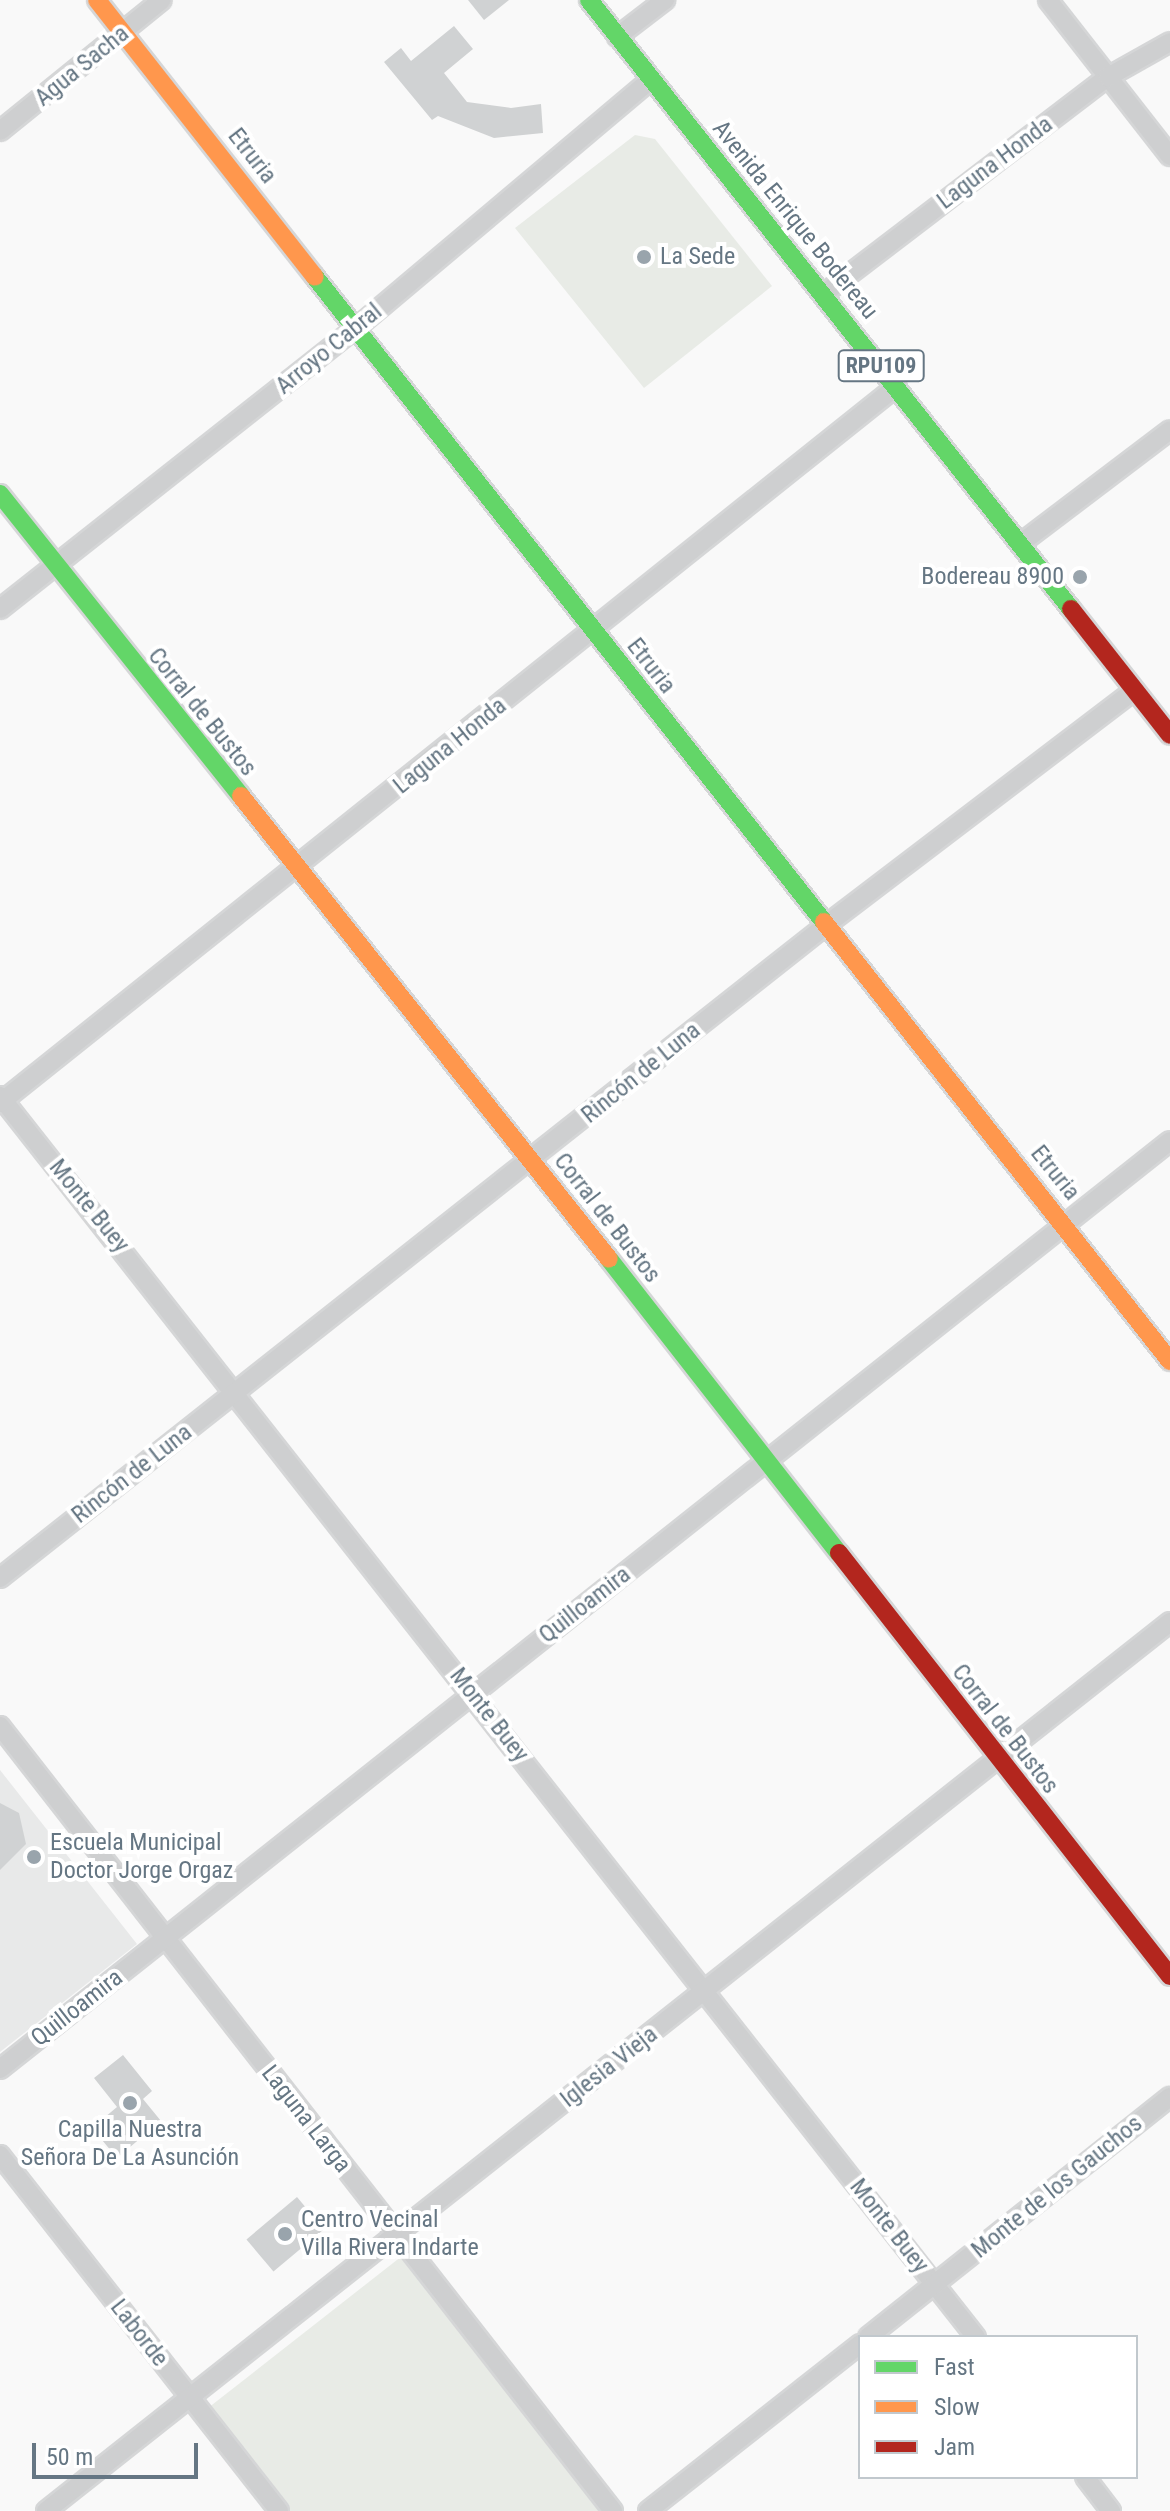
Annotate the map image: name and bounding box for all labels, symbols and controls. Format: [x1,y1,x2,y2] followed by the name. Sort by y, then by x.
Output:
[29,19,135,113] street label: Agua Sacha
[932,110,1058,216] street label: Laguna Honda
[706,115,884,325] street label: Avenida Enrique Bodereau
[221,123,283,189] street label: Etruria
[660,243,735,271] place label: La Sede
[635,248,653,266] marker: La Sede
[270,297,388,401] street label: Arroyo Cabral
[837,348,925,384] road number: RPU109
[921,563,1064,591] place label: Bodereau 8900
[1071,568,1089,586] marker: Bodereau 8900
[620,633,682,699] street label: Etruria
[142,642,262,782] street label: Corral de Bustos
[388,692,512,800] street label: Laguna Honda
[576,1016,706,1130] street label: Rincón de Luna
[1024,1140,1086,1206] street label: Etruria
[547,1147,667,1289] street label: Corral de Bustos
[43,1154,135,1258] street label: Monte Buey
[66,1418,198,1530] street label: Rincón de Luna
[534,1560,636,1650] street label: Quilloamira
[945,1658,1065,1800] street label: Corral de Bustos
[443,1662,535,1768] street label: Monte Buey
[50,1829,233,1885] place label: Escuela Municipal Doctor Jorge Orgaz
[25,1848,43,1866] marker: Escuela Municipal Doctor Jorge Orgaz
[26,1963,128,2053] street label: Quilloamira
[555,2020,663,2114] street label: Iglesia Vieja
[255,2060,357,2178] street label: Laguna Larga
[121,2094,139,2112] marker: Capilla Nuestra Señora De La Asunción
[966,2109,1148,2265] street label: Monte de los Gauchos
[21,2116,239,2172] place label: Capilla Nuestra Señora De La Asunción
[843,2173,935,2279] street label: Monte Buey
[301,2206,479,2262] place label: Centro Vecinal Villa Rivera Indarte
[276,2225,294,2243] marker: Centro Vecinal Villa Rivera Indarte
[104,2294,174,2372] street label: Laborde
[858,2335,1138,2479] legend
[934,2353,975,2381] text: Fast
[934,2393,980,2421] text: Slow
[36,2427,202,2477] scale bar
[934,2433,975,2461] text: Jam
[46,2443,93,2471] text: 50 m

